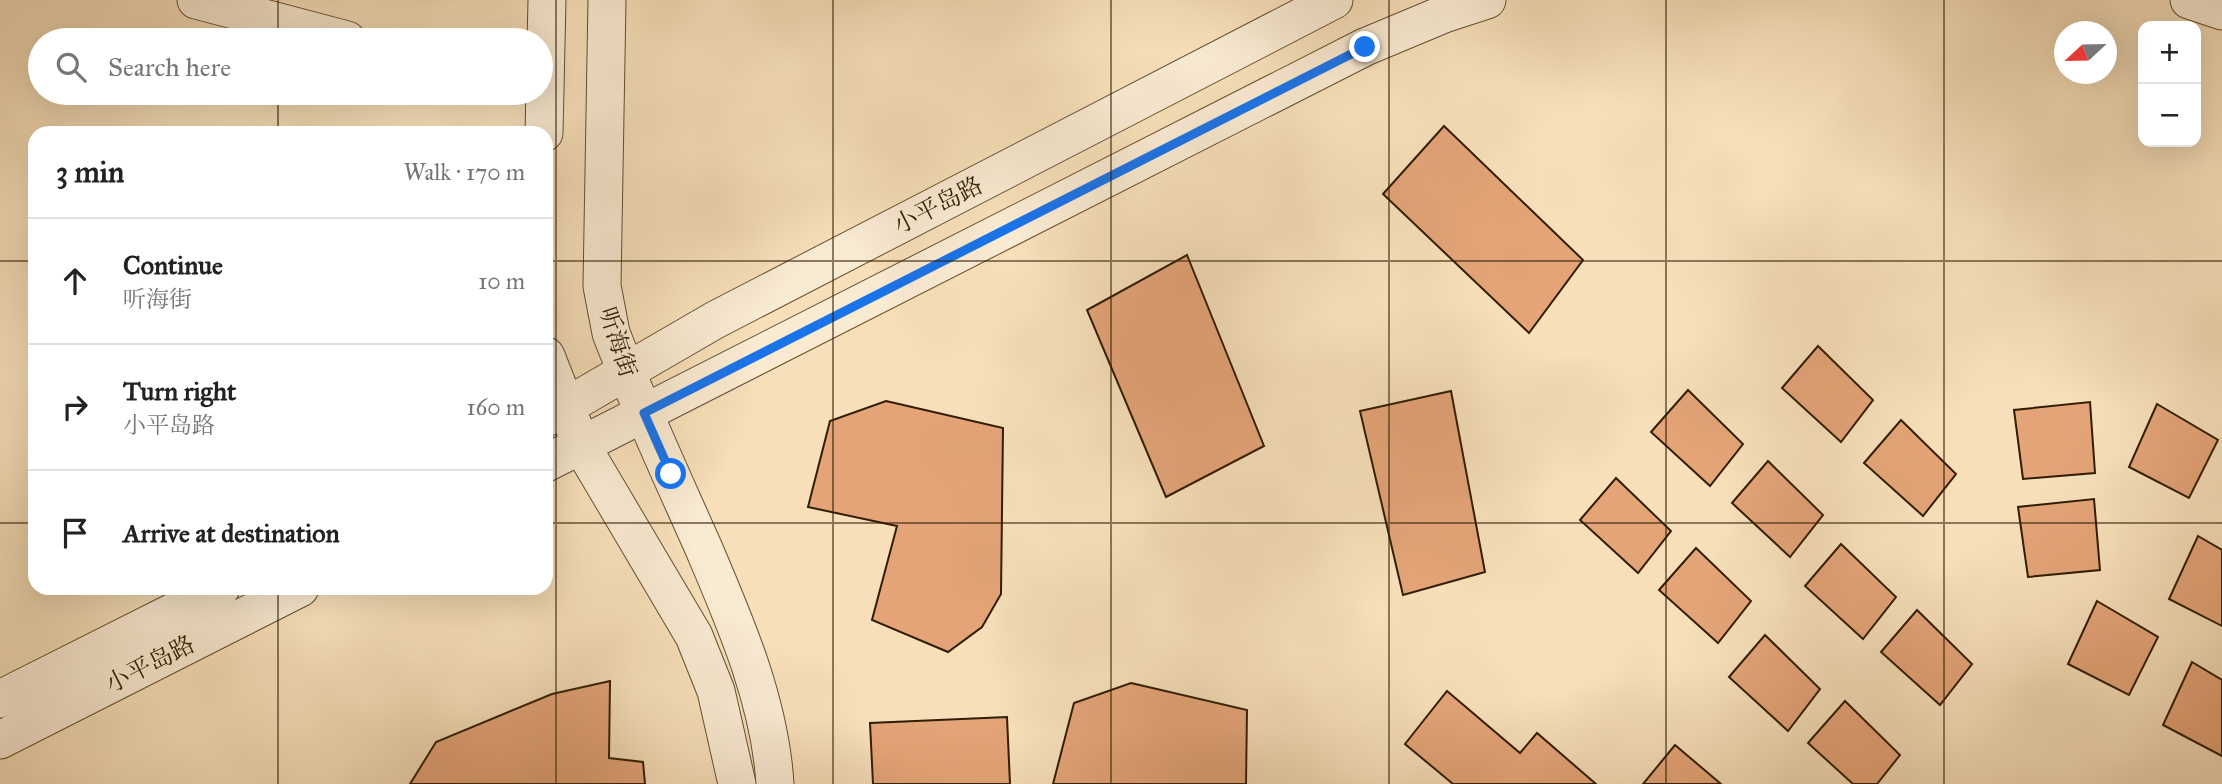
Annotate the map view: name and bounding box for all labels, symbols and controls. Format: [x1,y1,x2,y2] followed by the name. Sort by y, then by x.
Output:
[2054,21,2117,84] north arrow
[2138,21,2201,147] map controls
[2138,21,2201,84] button: +
[28,28,553,105] search box
[1349,31,1380,62] route end
[52,48,90,86] icon: search
[108,51,231,83] text: Search here
[2138,84,2201,147] button: −
[56,154,124,190] text: 3 min
[404,158,525,186] text: Walk · 170 m
[888,170,988,240] street label: 小平岛路
[123,249,223,281] text: Continue
[56,262,94,300] icon: ahead
[478,267,525,295] text: 10 m
[123,285,192,313] text: 听海街
[593,303,643,381] street label: 听海街
[123,375,236,407] text: Turn right
[56,388,94,426] icon: right
[467,393,525,421] text: 160 m
[123,411,215,439] text: 小平岛路
[655,458,686,489] route start
[56,514,94,552] icon: arrive
[123,517,340,549] text: Arrive at destination
[100,629,200,699] street label: 小平岛路

